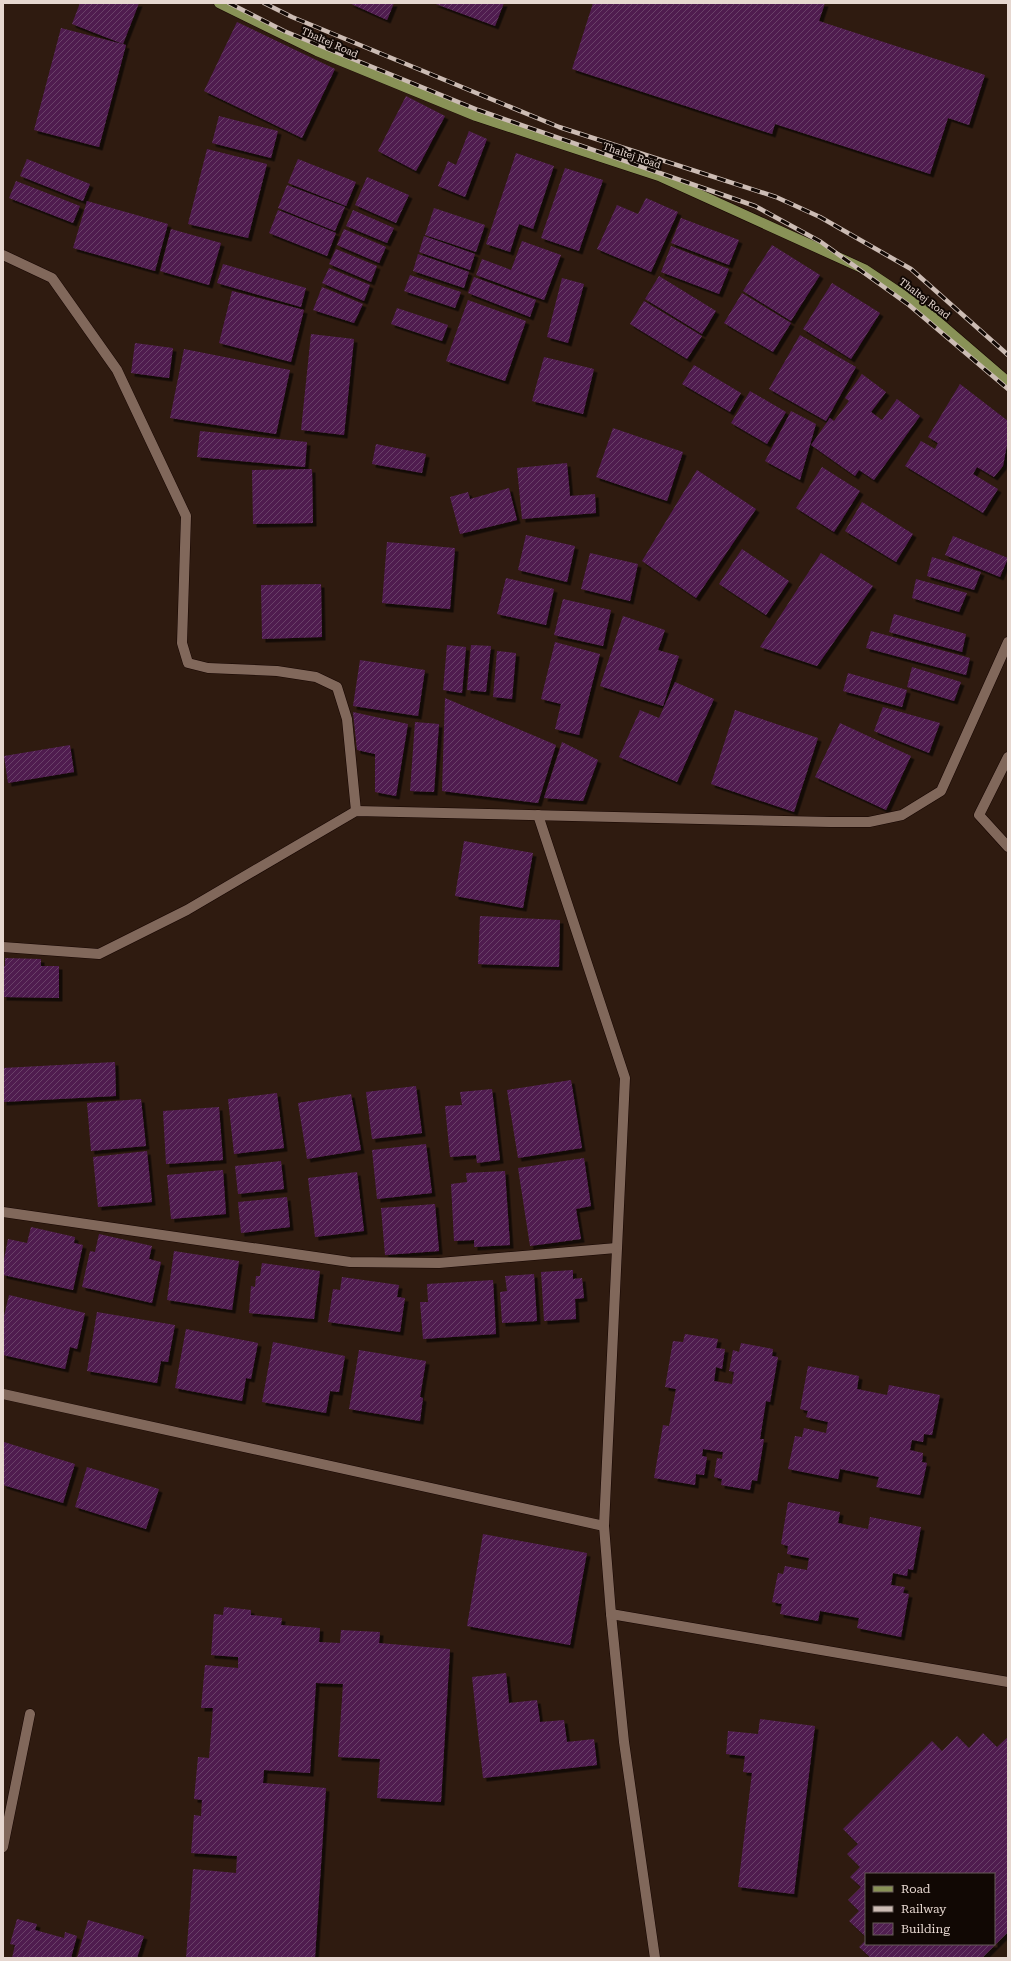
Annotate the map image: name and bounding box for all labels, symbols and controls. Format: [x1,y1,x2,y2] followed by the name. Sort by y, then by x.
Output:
[300,25,360,60] street label: Thaltej Road
[601,140,663,171] street label: Thaltej Road
[897,276,953,321] street label: Thaltej Road
[865,1873,995,1945] legend
[901,1882,931,1896] text: Road
[901,1902,947,1916] text: Railway
[901,1922,950,1936] text: Building

